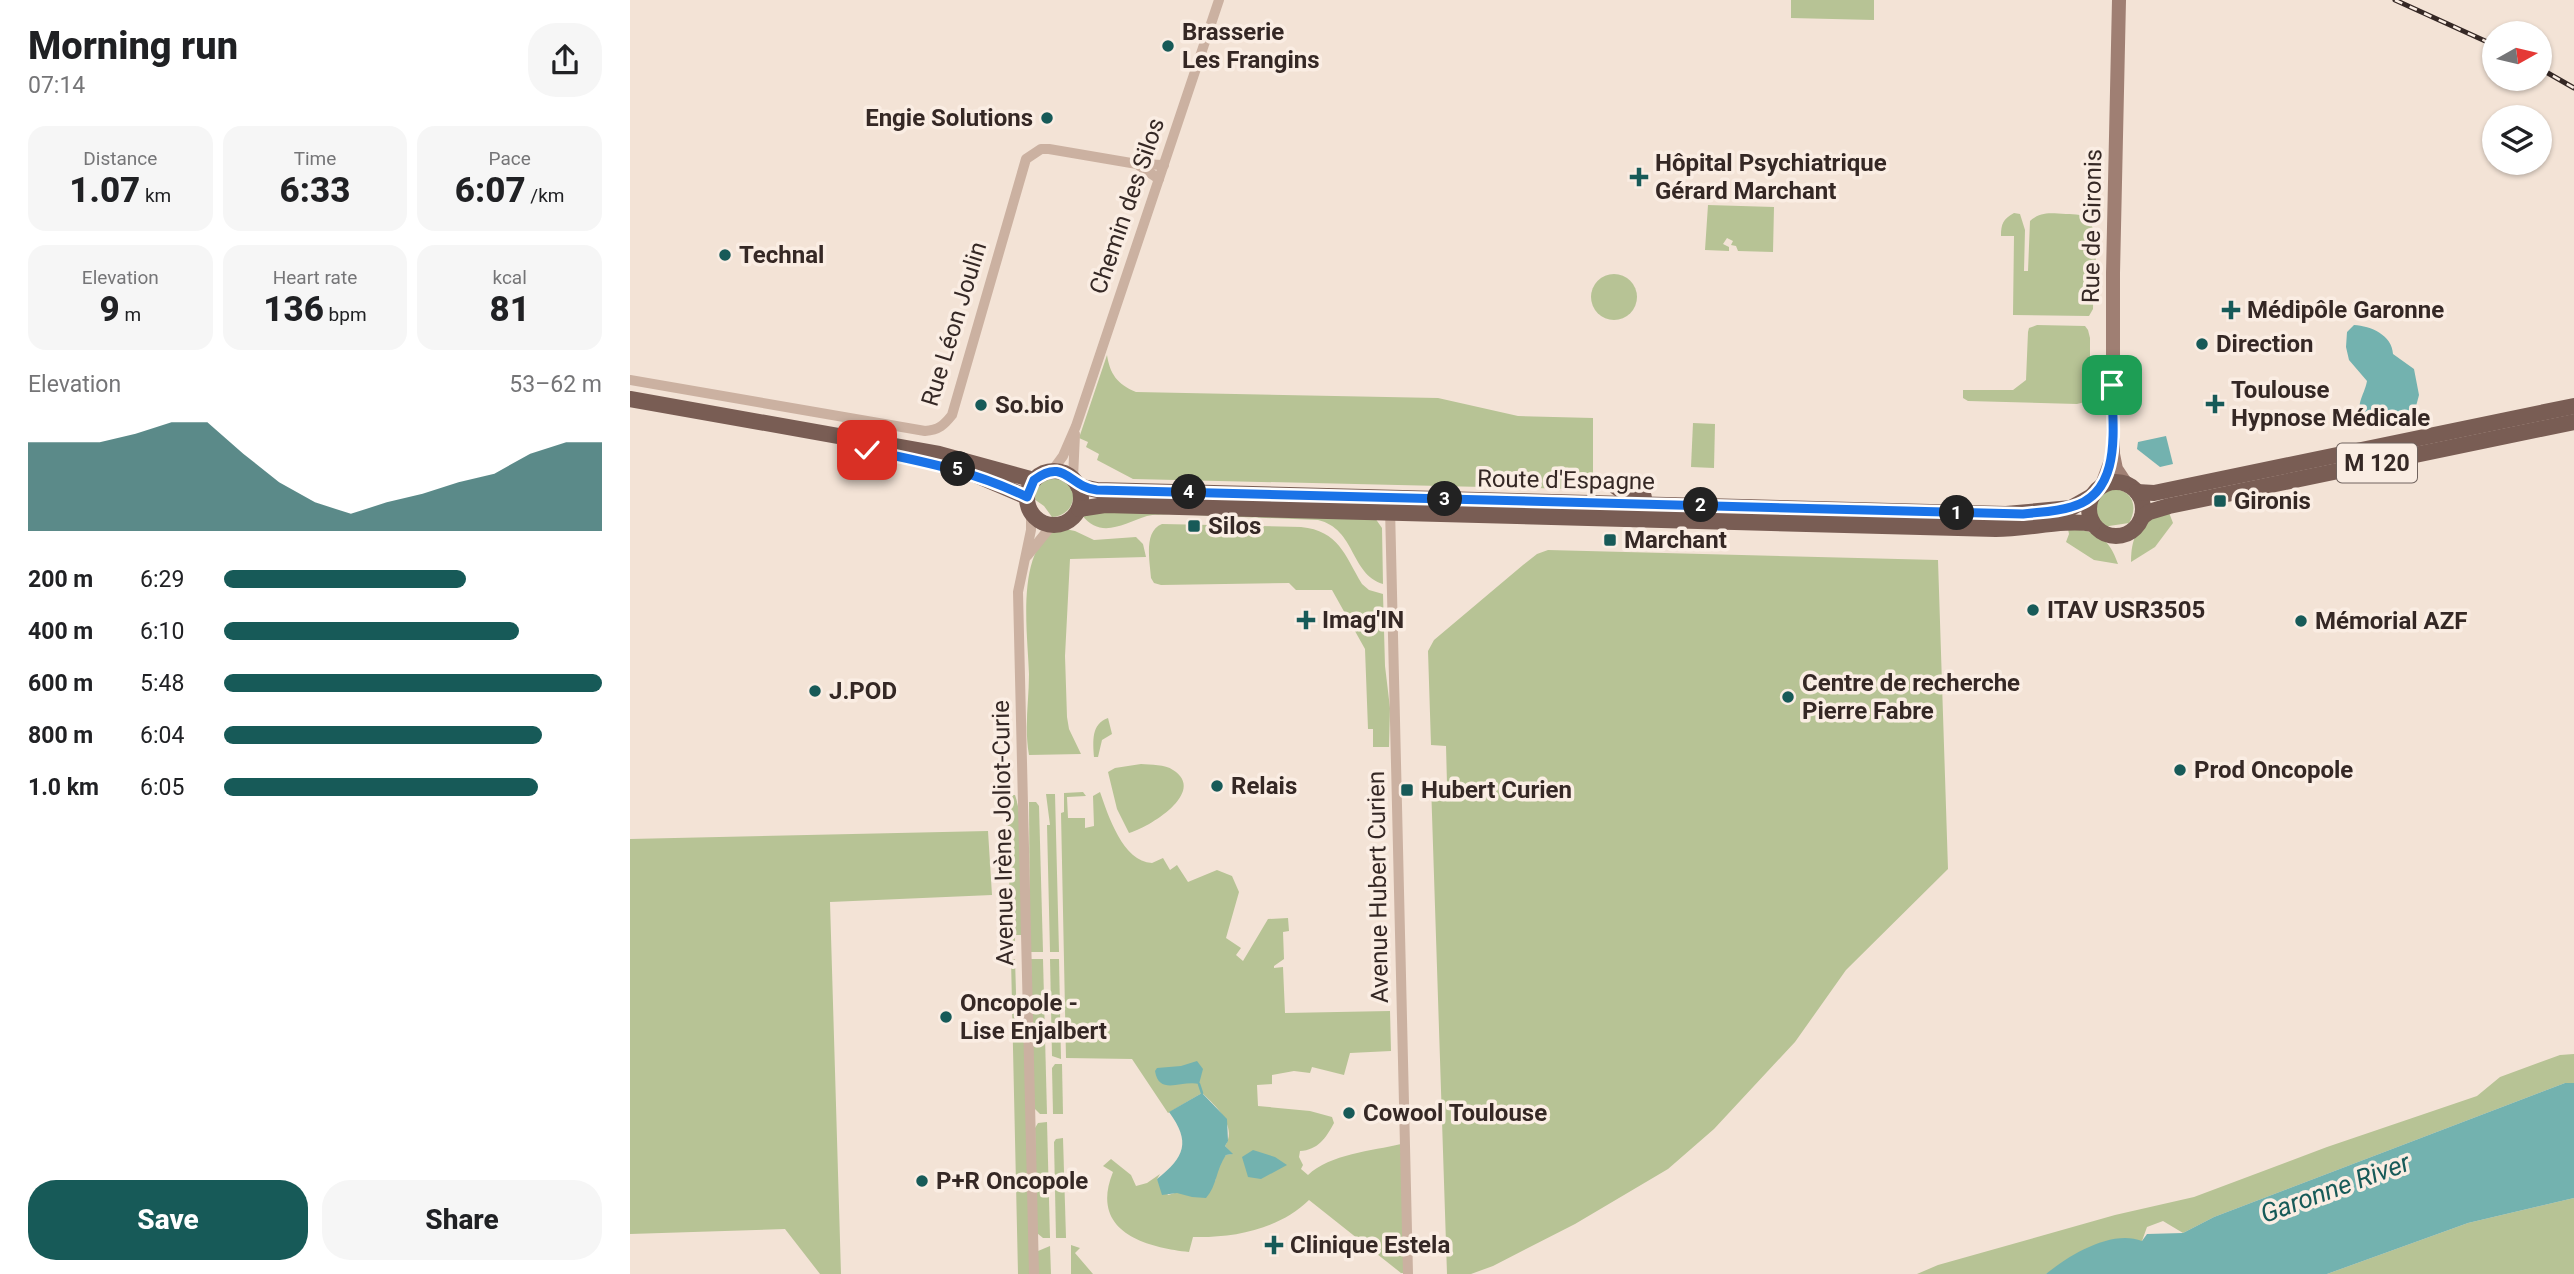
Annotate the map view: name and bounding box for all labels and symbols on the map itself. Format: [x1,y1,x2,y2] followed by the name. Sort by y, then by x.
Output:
[1182,18,1320,74] place label: Brasserie Les Frangins
[2482,21,2552,91] north arrow
[1160,38,1176,54] marker: Brasserie Les Frangins
[865,104,1033,132] place label: Engie Solutions
[1039,110,1055,126] marker: Engie Solutions
[1084,114,1170,298] street label: Chemin des Silos
[1655,149,1887,205] place label: Hôpital Psychiatrique Gérard Marchant
[2077,149,2107,303] street label: Rue de Gironis
[1629,167,1649,187] marker: Hôpital Psychiatrique Gérard Marchant
[916,238,992,410] street label: Rue Léon Joulin
[739,241,824,269] place label: Technal
[717,247,733,263] marker: Technal
[2247,296,2444,324] place label: Médipôle Garonne
[2221,300,2241,320] marker: Médipôle Garonne
[2216,330,2313,358] place label: Direction
[2194,336,2210,352] marker: Direction
[2082,355,2142,415] pin
[2231,376,2430,432] place label: Toulouse Hypnose Médicale
[995,391,1064,419] place label: So.bio
[2205,394,2225,414] marker: Toulouse Hypnose Médicale
[973,397,989,413] marker: So.bio
[837,420,897,480] pin
[2337,444,2417,482] road number: M 120
[940,452,976,486] pin: 5
[1477,464,1655,496] street label: Route d'Espagne
[1172,475,1206,510] pin: 4
[1428,482,1462,516] pin: 3
[2234,487,2311,515] place label: Gironis
[1684,488,1718,522] pin: 2
[2212,493,2228,509] marker: Gironis
[1940,496,1974,530] pin: 1
[1208,512,1261,540] place label: Silos
[1186,518,1202,534] marker: Silos
[1624,526,1727,554] place label: Marchant
[1602,532,1618,548] marker: Marchant
[2047,596,2205,624] place label: ITAV USR3505
[2025,602,2041,618] marker: ITAV USR3505
[1322,606,1404,634] place label: Imag'IN
[2315,607,2467,635] place label: Mémorial AZF
[1296,610,1316,630] marker: Imag'IN
[2293,613,2309,629] marker: Mémorial AZF
[1802,669,2020,725] place label: Centre de recherche Pierre Fabre
[829,677,897,705] place label: J.POD
[807,683,823,699] marker: J.POD
[1780,689,1796,705] marker: Centre de recherche Pierre Fabre
[987,700,1019,966] street label: Avenue Irène Joliot-Curie
[2194,756,2353,784] place label: Prod Oncopole
[2172,762,2188,778] marker: Prod Oncopole
[1362,771,1394,1003] street label: Avenue Hubert Curien
[1231,772,1297,800] place label: Relais
[1421,776,1572,804] place label: Hubert Curien
[1209,778,1225,794] marker: Relais
[1399,782,1415,798] marker: Hubert Curien
[960,989,1107,1045] place label: Oncopole - Lise Enjalbert
[938,1009,954,1025] marker: Oncopole - Lise Enjalbert
[1363,1099,1547,1127] place label: Cowool Toulouse
[1341,1105,1357,1121] marker: Cowool Toulouse
[2256,1147,2415,1229] water label: Garonne River
[936,1167,1088,1195] place label: P+R Oncopole
[914,1173,930,1189] marker: P+R Oncopole
[1290,1231,1450,1259] place label: Clinique Estela
[1264,1235,1284,1255] marker: Clinique Estela

